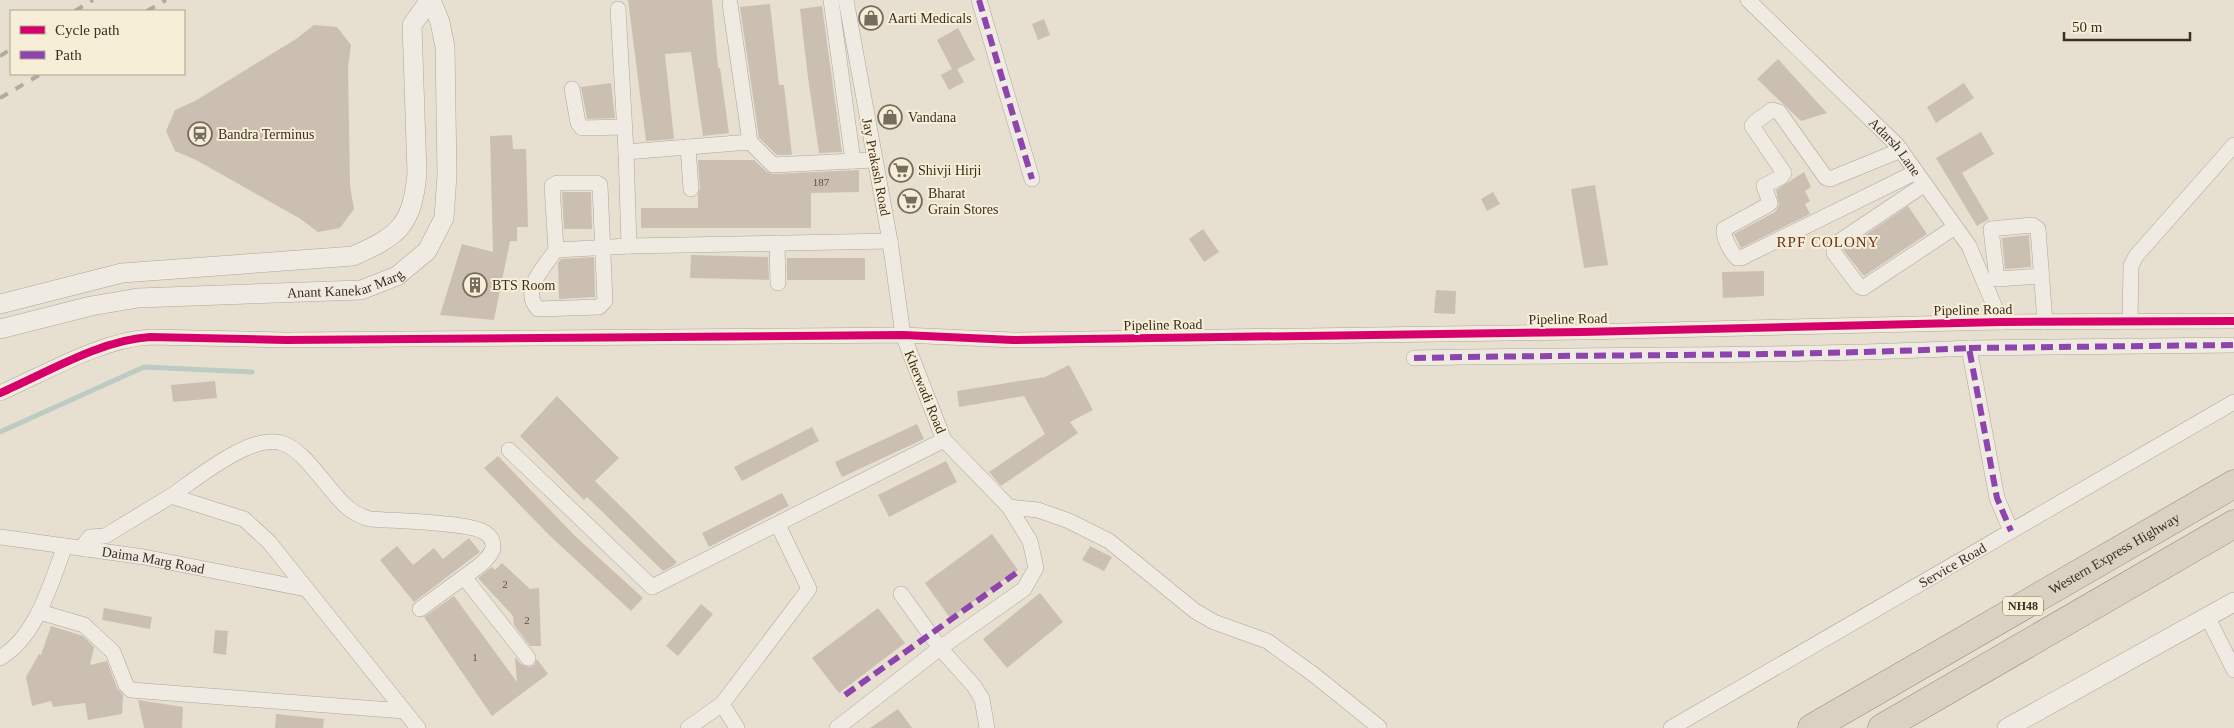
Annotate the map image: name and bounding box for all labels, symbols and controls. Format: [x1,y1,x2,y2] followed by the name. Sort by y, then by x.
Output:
[858,5,884,31] shop icon: Aarti Medicals
[10,10,185,75] legend
[2064,10,2190,42] scale bar
[888,11,972,26] place label: Aarti Medicals
[2072,19,2103,35] text: 50 m
[55,22,120,38] text: Cycle path
[55,47,82,63] text: Path
[877,104,903,130] shop icon: Vandana
[908,110,957,125] place label: Vandana
[1866,115,1924,179] street label: Adarsh Lane
[859,117,893,217] street label: Jay Prakash Road
[187,121,213,147] station icon: Bandra Terminus
[218,127,314,142] place label: Bandra Terminus
[888,157,914,183] supermarket icon: Shivji Hirji
[918,163,982,178] place label: Shivji Hirji
[813,176,830,188] house number: 187
[928,186,998,217] place label: Bharat Grain Stores
[897,188,923,214] supermarket icon: Bharat Grain Stores
[1777,234,1879,250] district label: RPF COLONY
[287,266,406,300] street label: Anant Kanekar Marg
[462,272,488,298] building icon: BTS Room
[492,278,556,293] place label: BTS Room
[1933,302,2013,318] street label: Pipeline Road
[1528,311,1608,327] street label: Pipeline Road
[1123,317,1203,333] street label: Pipeline Road
[902,348,948,436] street label: Kherwadi Road
[2046,510,2182,597] street label: Western Express Highway
[1916,540,1988,590] street label: Service Road
[101,544,206,576] street label: Daima Marg Road
[502,578,508,590] house number: 2
[2003,596,2043,616] road number: NH48
[524,614,530,626] house number: 2
[472,651,478,663] house number: 1

